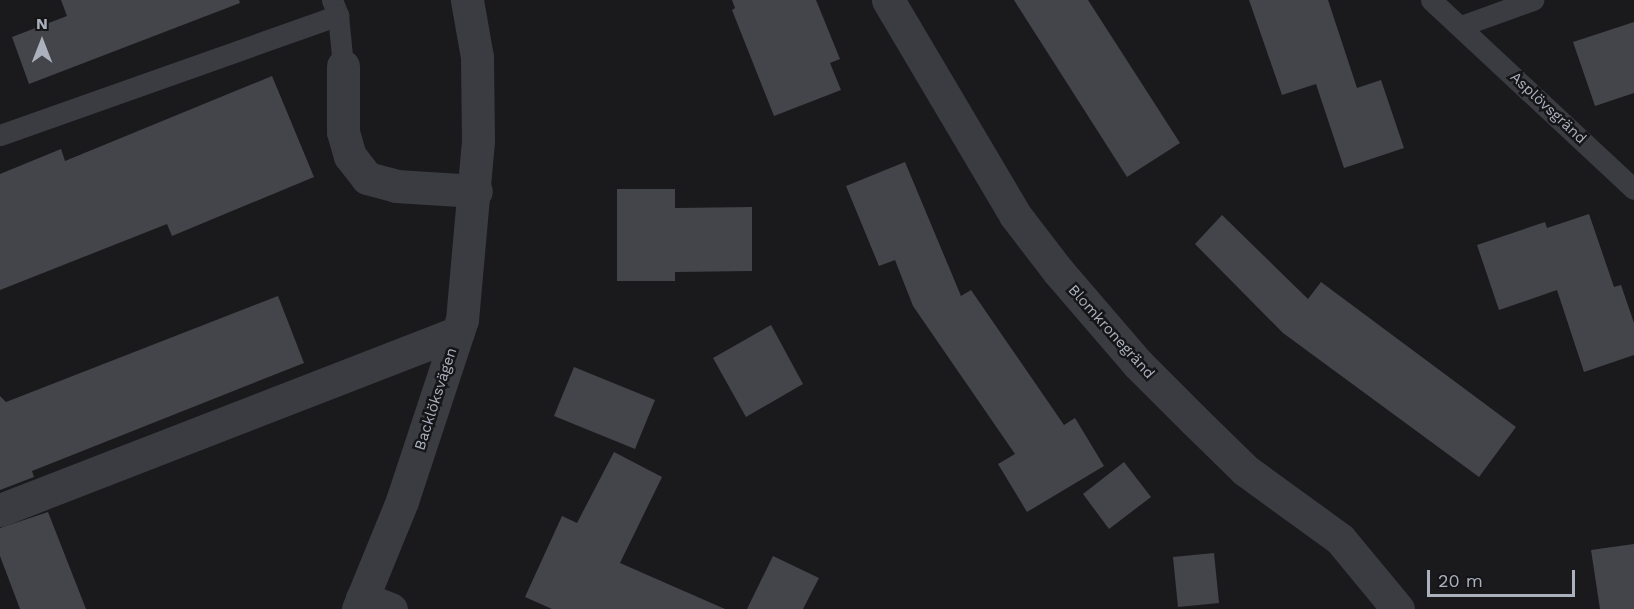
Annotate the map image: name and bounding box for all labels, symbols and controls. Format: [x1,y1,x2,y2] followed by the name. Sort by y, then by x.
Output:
[12,12,72,72] north arrow
[36,14,48,33] text: N
[1506,68,1590,148] street label: Asplövsgränd
[1064,281,1158,383] street label: Blomkronegränd
[411,345,461,453] street label: Backlöksvägen
[1430,558,1578,596] scale bar
[1438,570,1483,591] text: 20 m

